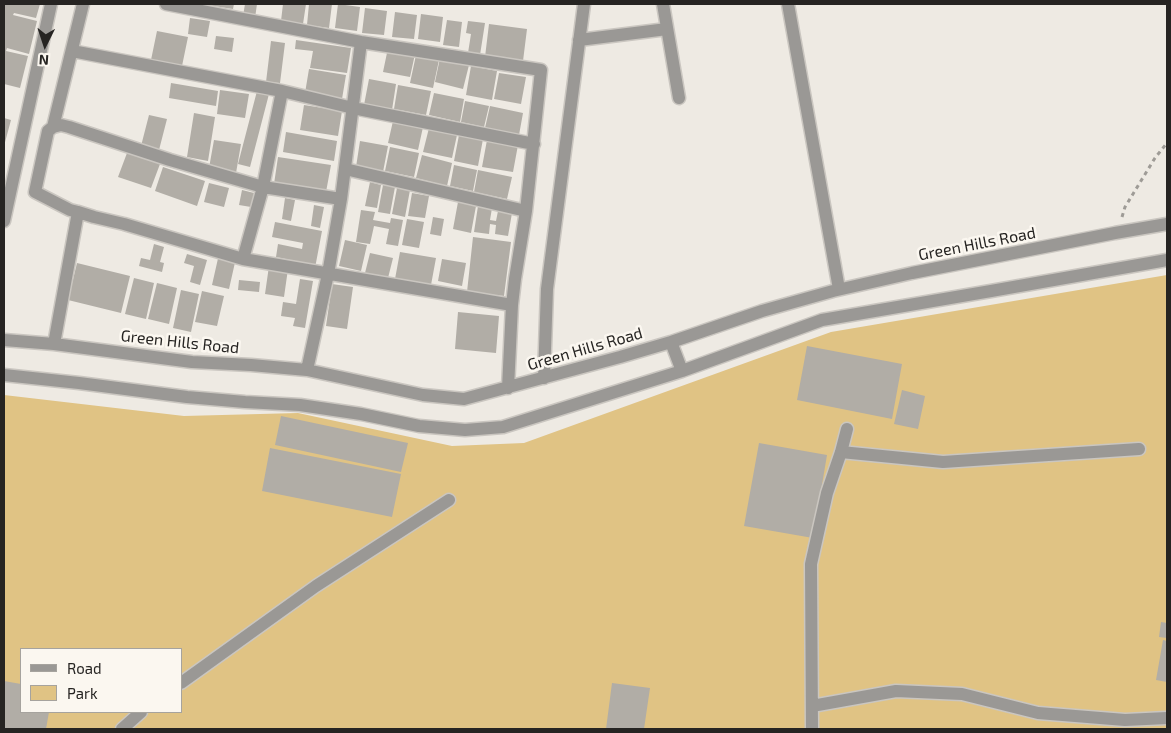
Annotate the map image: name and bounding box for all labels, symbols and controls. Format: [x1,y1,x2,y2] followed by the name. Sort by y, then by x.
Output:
[20,20,70,70] north arrow
[38,52,50,69] text: N
[917,223,1037,265] street label: Green Hills Road
[525,323,645,375] street label: Green Hills Road
[120,326,240,358] street label: Green Hills Road
[20,648,182,713] legend
[67,659,102,677] text: Road
[67,684,98,702] text: Park

